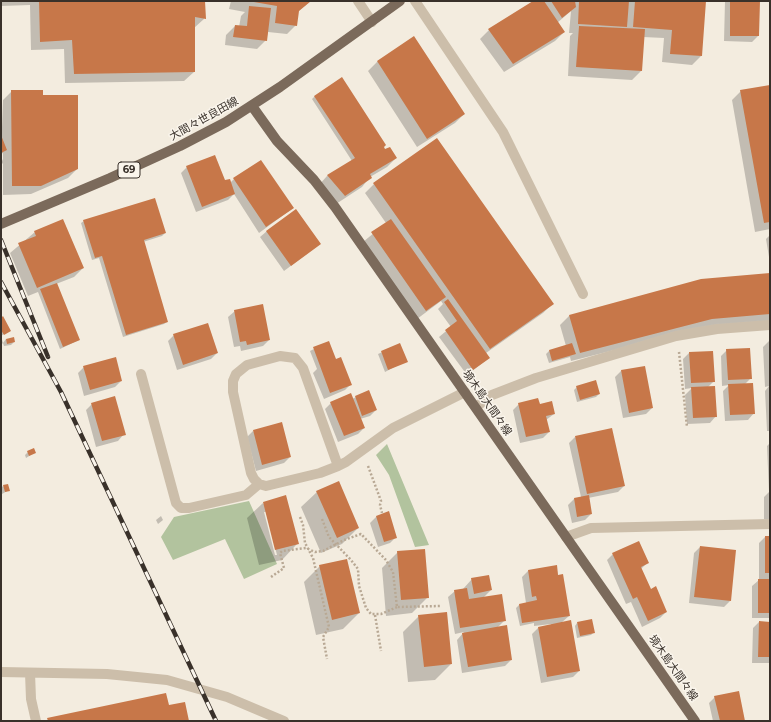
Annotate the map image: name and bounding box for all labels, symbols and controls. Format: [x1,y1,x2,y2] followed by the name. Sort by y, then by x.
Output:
[167,95,241,143] street label: 大間々世良田線
[118,162,140,178] road number: 69
[460,368,514,438] street label: 境木島大間々線
[646,633,700,703] street label: 境木島大間々線

